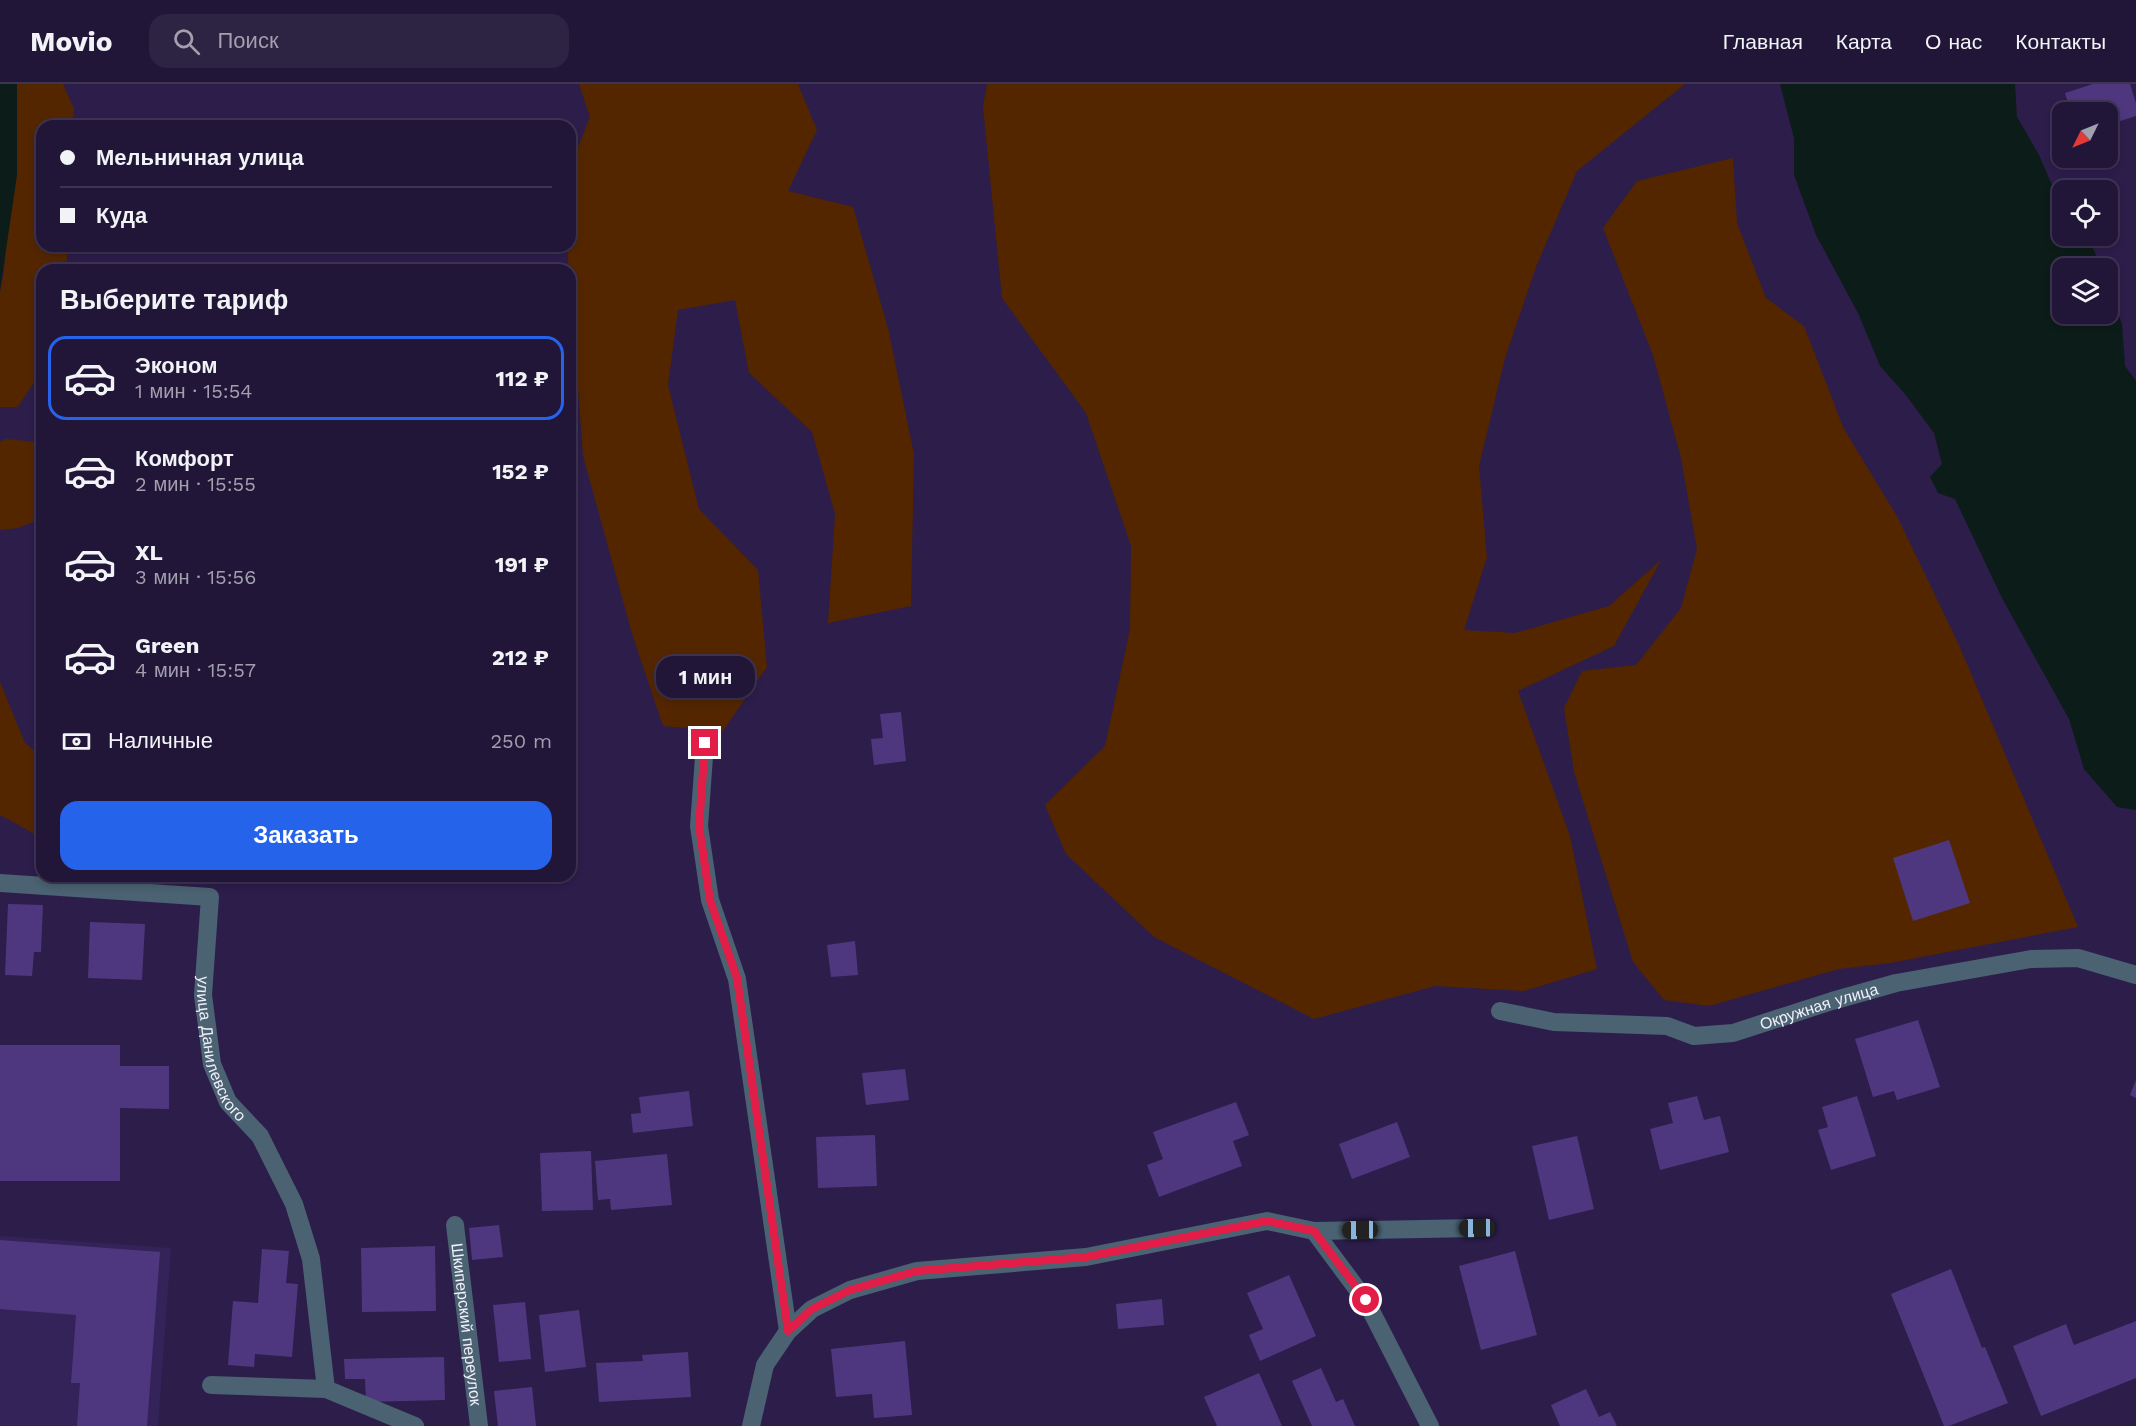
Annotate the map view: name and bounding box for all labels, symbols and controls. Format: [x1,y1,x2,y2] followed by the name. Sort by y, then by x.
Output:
[149,14,569,68] search box
[30,25,113,58] text: Movio
[170,25,203,58] icon: search
[218,28,279,53] text: Поиск
[1723,29,1803,54] text: Главная
[1836,29,1892,54] text: Карта
[1925,29,1982,54] text: О нас
[2015,29,2106,54] text: Контакты
[2052,102,2118,168] north arrow
[2052,102,2118,324] map controls
[96,145,304,170] text: Мельничная улица
[2052,180,2118,246] button: locate
[96,203,147,228] text: Куда
[2052,258,2118,324] button: layers
[60,284,288,316] text: Выберите тариф
[63,351,117,405] icon: car
[135,353,218,378] text: Эконом
[495,366,549,391] text: 112 ₽
[135,379,253,403] text: 1 мин · 15:54
[63,444,117,498] icon: car
[135,446,234,471] text: Комфорт
[492,459,549,484] text: 152 ₽
[135,472,256,496] text: 2 мин · 15:55
[63,537,117,591] icon: car
[135,540,163,565] text: XL
[495,552,549,577] text: 191 ₽
[135,565,256,589] text: 3 мин · 15:56
[63,630,117,684] icon: car
[135,633,199,658] text: Green
[492,645,549,670] text: 212 ₽
[656,656,754,698] callout: 1 мин
[135,658,256,682] text: 4 мин · 15:57
[679,665,732,689] text: 1 мин
[60,725,93,758] icon: cash
[108,728,213,753] text: Наличные
[490,729,552,753] text: 250 m
[691,729,718,756] route end
[60,801,552,870] button: Заказать
[193,976,250,1125] street label: улица Данилевского
[1757,979,1880,1033] street label: Окружная улица
[1459,1219,1495,1237] car
[1342,1221,1378,1239] car
[448,1242,486,1408] street label: Шкиперский переулок
[1352,1286,1379,1313] route start

